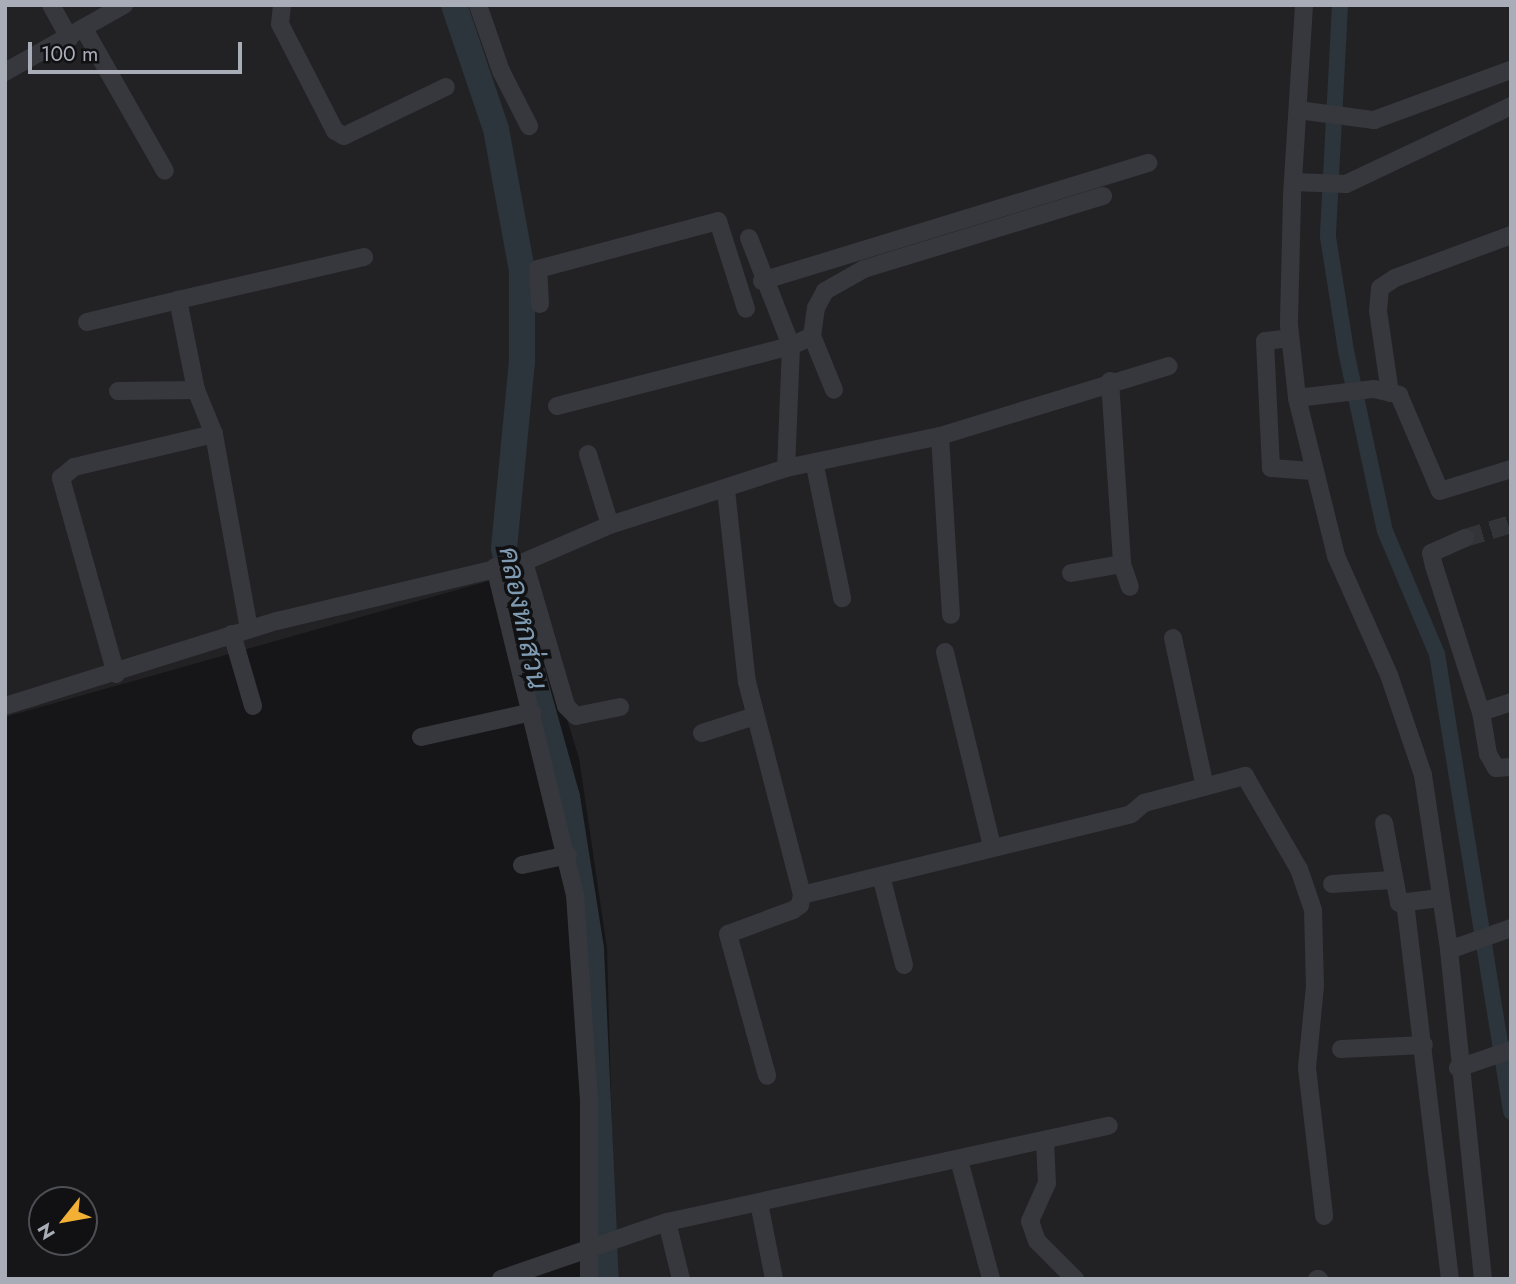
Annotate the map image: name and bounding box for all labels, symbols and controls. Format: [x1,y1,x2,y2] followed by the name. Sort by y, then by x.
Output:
[32,28,245,72] scale bar
[41,39,98,69] text: 100 m
[492,544,554,692] water label: คลองหกส่วน
[28,1186,98,1256] north arrow
[31,1218,62,1244] text: N

